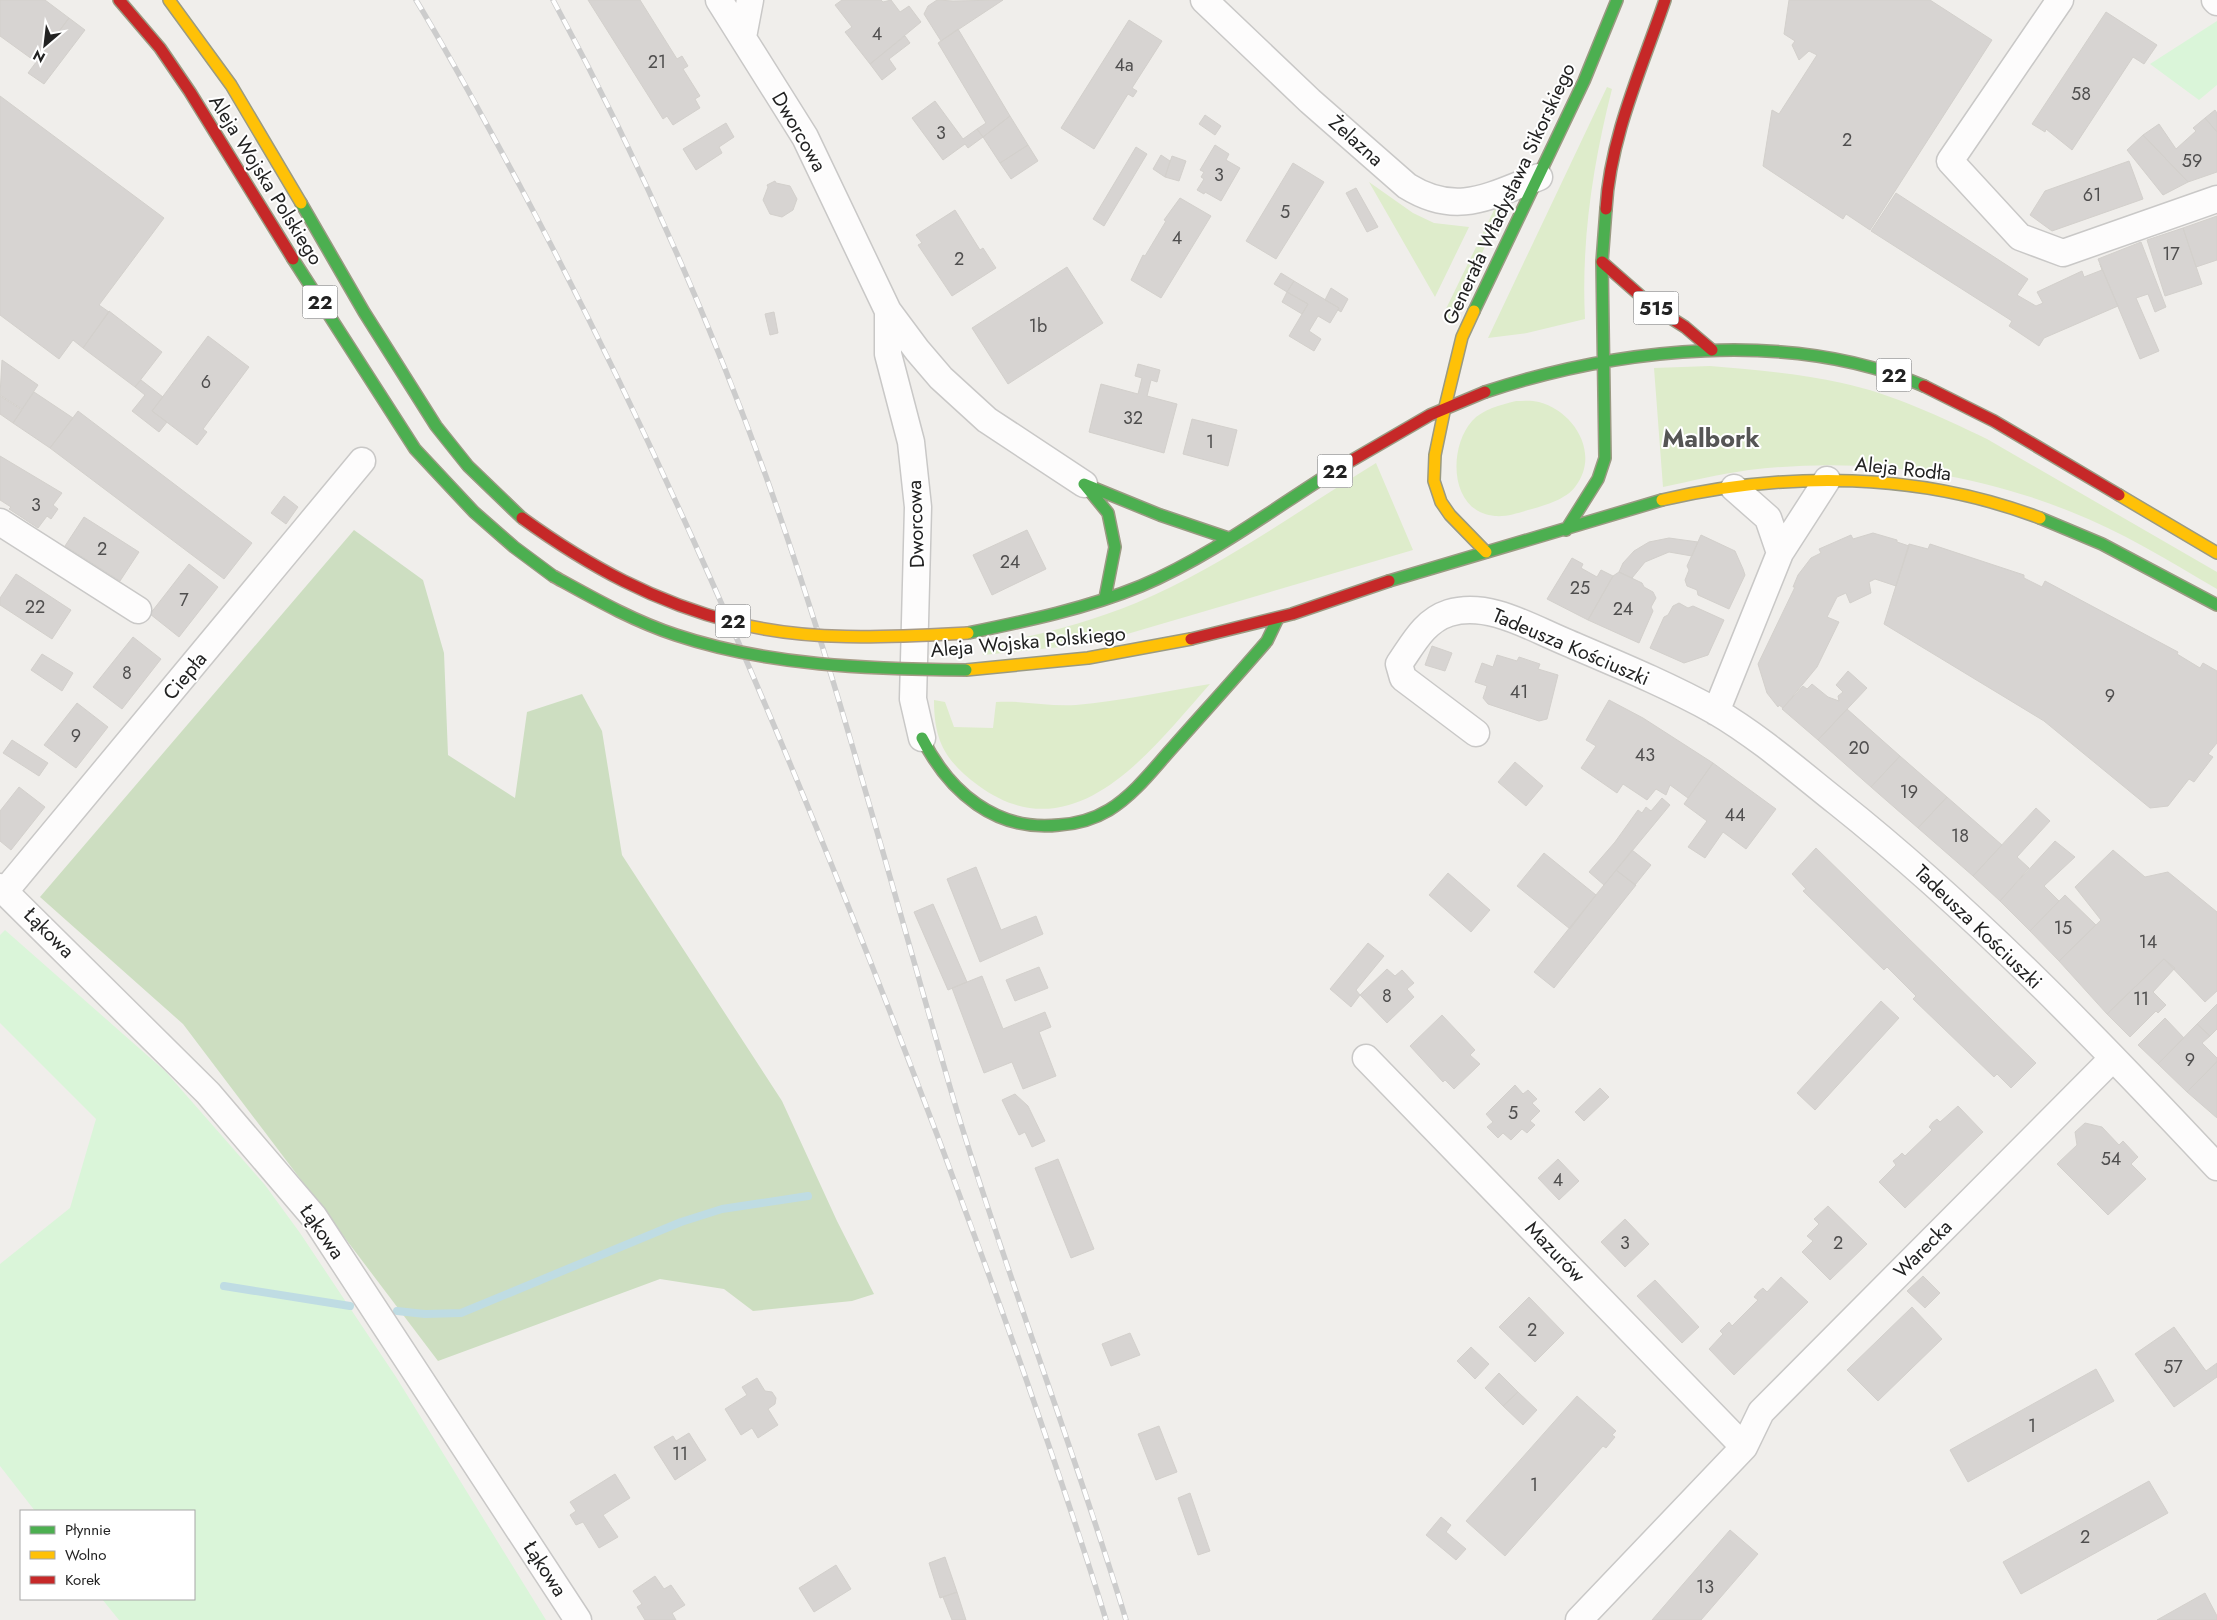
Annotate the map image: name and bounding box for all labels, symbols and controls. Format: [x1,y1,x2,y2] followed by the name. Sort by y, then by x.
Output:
[20,20,70,70] north arrow
[872,21,882,47] house number: 4
[29,45,49,68] text: N
[648,49,666,75] house number: 21
[1114,52,1134,78] house number: 4a
[1435,58,1583,330] street label: Generała Władysława Sikorskiego
[2071,81,2091,107] house number: 58
[764,87,834,177] street label: Dworcowa
[202,89,330,271] street label: Aleja Wojska Polskiego
[1322,109,1390,173] street label: Żelazna
[936,120,946,146] house number: 3
[1842,127,1852,153] house number: 2
[2182,148,2202,174] house number: 59
[1214,162,1224,188] house number: 3
[2083,182,2101,208] house number: 61
[1280,199,1290,225] house number: 5
[1172,225,1182,251] house number: 4
[2162,241,2180,267] house number: 17
[954,246,964,272] house number: 2
[302,286,338,318] road number: 22
[1634,292,1678,324] road number: 515
[1029,313,1047,339] house number: 1b
[1876,358,1912,392] road number: 22
[201,369,211,395] house number: 6
[1123,405,1143,431] house number: 32
[1662,420,1760,456] district label: Malbork
[1206,429,1214,455] house number: 1
[1854,450,1952,488] street label: Aleja Rodła
[1318,454,1352,488] road number: 22
[900,479,932,569] street label: Dworcowa
[31,492,41,518] house number: 3
[97,536,107,562] house number: 2
[1000,549,1020,575] house number: 24
[1570,575,1590,601] house number: 25
[179,587,189,613] house number: 7
[25,594,45,620] house number: 22
[1613,596,1633,622] house number: 24
[1488,601,1654,693] street label: Tadeusza Kościuszki
[716,604,750,638] road number: 22
[929,619,1127,665] street label: Aleja Wojska Polskiego
[156,646,214,706] street label: Ciepła
[122,660,132,686] house number: 8
[1510,679,1528,705] house number: 41
[2105,683,2115,709] house number: 9
[71,723,81,749] house number: 9
[1848,735,1870,761] house number: 20
[1635,742,1655,768] house number: 43
[1900,779,1918,805] house number: 19
[1725,802,1746,828] house number: 44
[1951,823,1969,849] house number: 18
[1907,858,2049,996] street label: Tadeusza Kościuszki
[16,900,81,965] street label: Łąkowa
[2054,915,2072,941] house number: 15
[2139,929,2157,955] house number: 14
[1382,983,1392,1009] house number: 8
[2133,986,2149,1012] house number: 11
[2185,1047,2195,1073] house number: 9
[1508,1100,1518,1126] house number: 5
[2101,1146,2121,1172] house number: 54
[1553,1167,1563,1193] house number: 4
[292,1198,351,1265] street label: Łąkowa
[1887,1213,1959,1285] street label: Warecka
[1518,1215,1592,1290] street label: Mazurów
[1620,1230,1630,1256] house number: 3
[1833,1230,1843,1256] house number: 2
[1527,1317,1537,1343] house number: 2
[2163,1354,2183,1380] house number: 57
[2028,1413,2036,1439] house number: 1
[672,1441,688,1467] house number: 11
[1530,1472,1538,1498] house number: 1
[20,1510,195,1600] legend
[65,1519,111,1541] text: Płynnie
[2080,1524,2090,1550] house number: 2
[516,1535,574,1602] street label: Łąkowa
[65,1544,106,1566] text: Wolno
[65,1569,101,1591] text: Korek
[1696,1574,1714,1600] house number: 13

